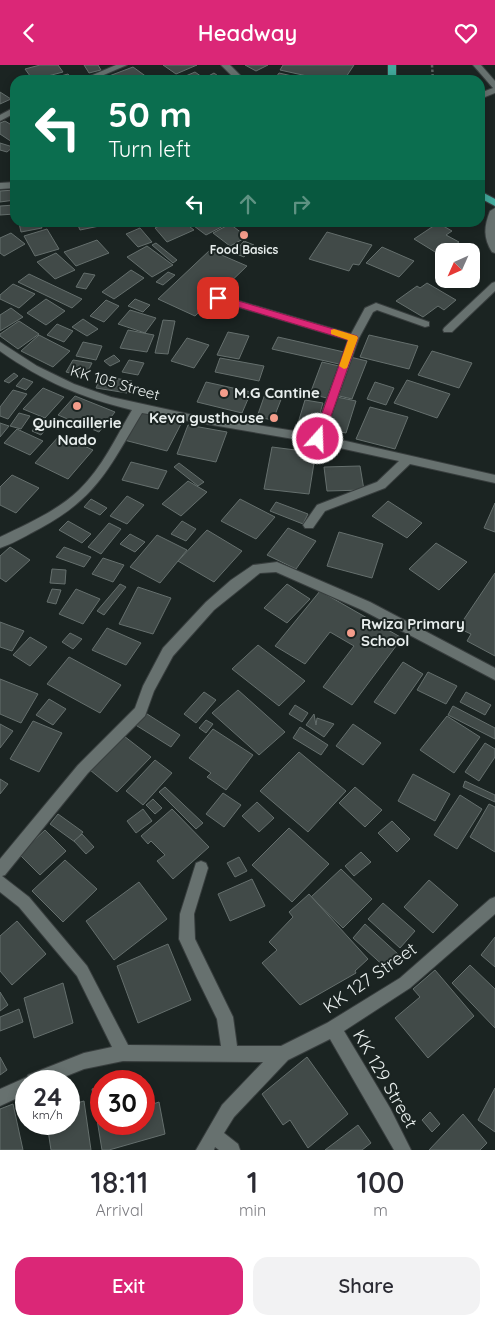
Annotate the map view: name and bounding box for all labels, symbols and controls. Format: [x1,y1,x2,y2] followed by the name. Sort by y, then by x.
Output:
[15,19,43,47] icon: back
[198,19,297,47] text: Headway
[452,19,480,47] icon: heart
[108,92,192,136] text: 50 m
[25,95,90,160] icon: left
[108,135,191,163] text: Turn left
[181,190,209,218] icon: left
[234,190,262,218] icon: ahead
[287,190,315,218] icon: right
[238,229,250,241] marker: Food Basics
[210,242,278,257] place label: Food Basics
[435,243,480,287] north arrow
[435,243,480,288] map controls
[197,277,239,319] pin
[204,284,232,312] icon: arrive
[68,361,162,404] street label: KK 105 Street
[234,383,320,402] place label: M.G Cantine
[218,387,230,399] marker: M.G Cantine
[71,400,83,412] marker: Quincaillerie Nado
[149,408,264,427] place label: Keva gusthouse
[268,412,280,424] marker: Keva gusthouse
[291,412,343,464] position arrow
[32,413,122,449] place label: Quincaillerie Nado
[361,614,465,650] place label: Rwiza Primary School
[345,627,357,639] marker: Rwiza Primary School
[319,937,421,1018] street label: KK 127 Street
[348,1025,423,1132] street label: KK 129 Street
[90,1070,155,1135] speed limit sign: 30
[33,1081,62,1112] text: 24
[32,1107,63,1122] text: km/h
[90,1163,149,1201] text: 18:11
[247,1163,258,1201] text: 1
[357,1163,405,1201] text: 100
[96,1200,143,1220] text: Arrival
[239,1200,266,1220] text: min
[373,1200,388,1220] text: m
[15,1257,243,1315] button: Exit
[253,1257,480,1315] button: Share

